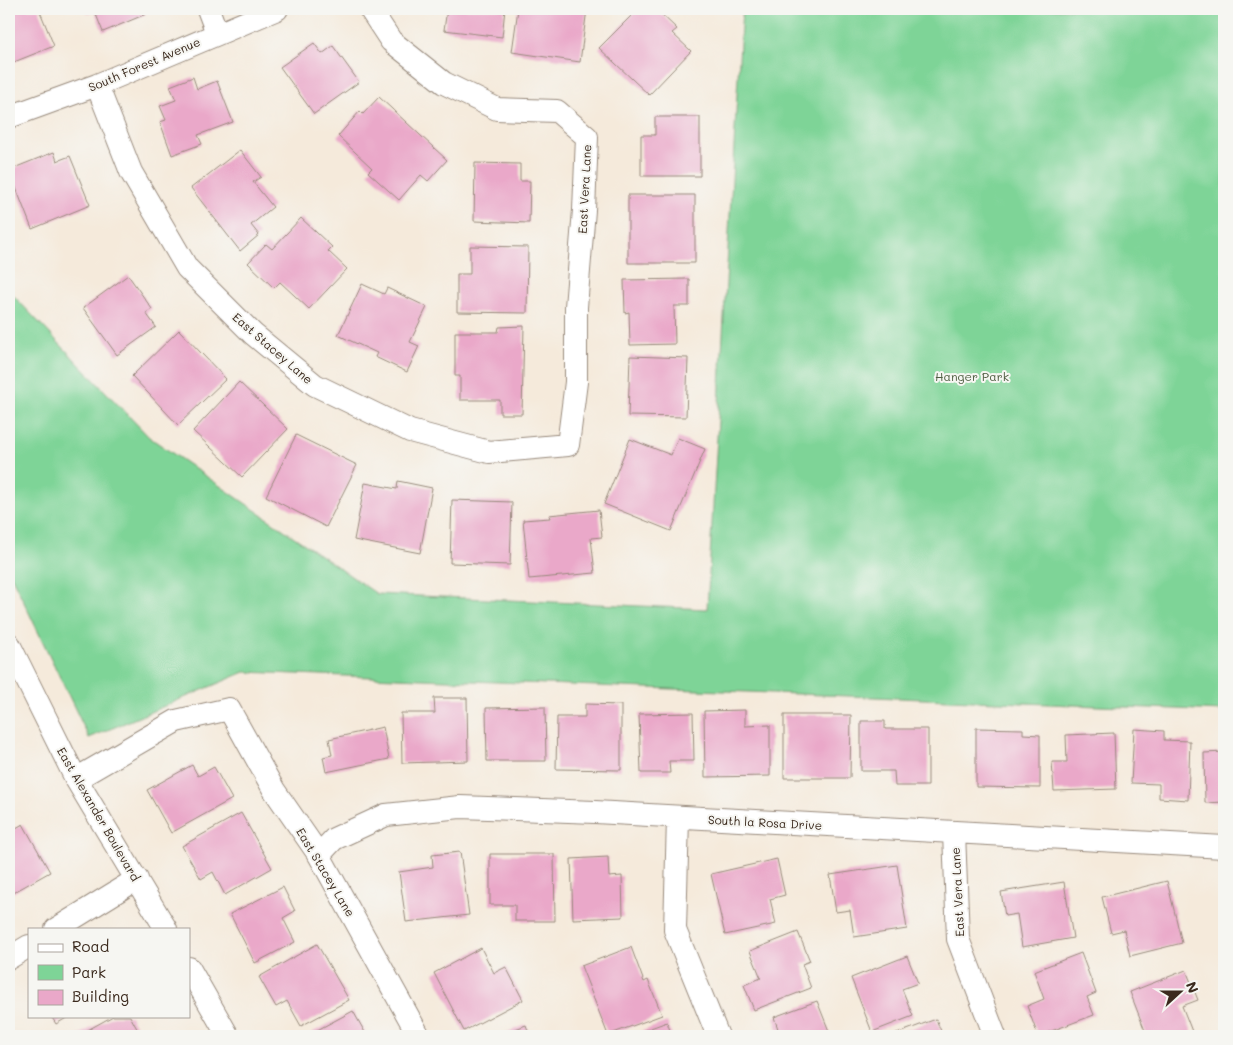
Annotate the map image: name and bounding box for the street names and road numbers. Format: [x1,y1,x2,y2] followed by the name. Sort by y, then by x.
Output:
[86,33,202,95] street label: South Forest Avenue
[574,144,594,234] street label: East Vera Lane
[230,309,316,387] street label: East Stacey Lane
[54,744,144,884] street label: East Alexander Boulevard
[707,811,823,833] street label: South la Rosa Drive
[293,824,359,920] street label: East Stacey Lane
[947,847,967,937] street label: East Vera Lane

